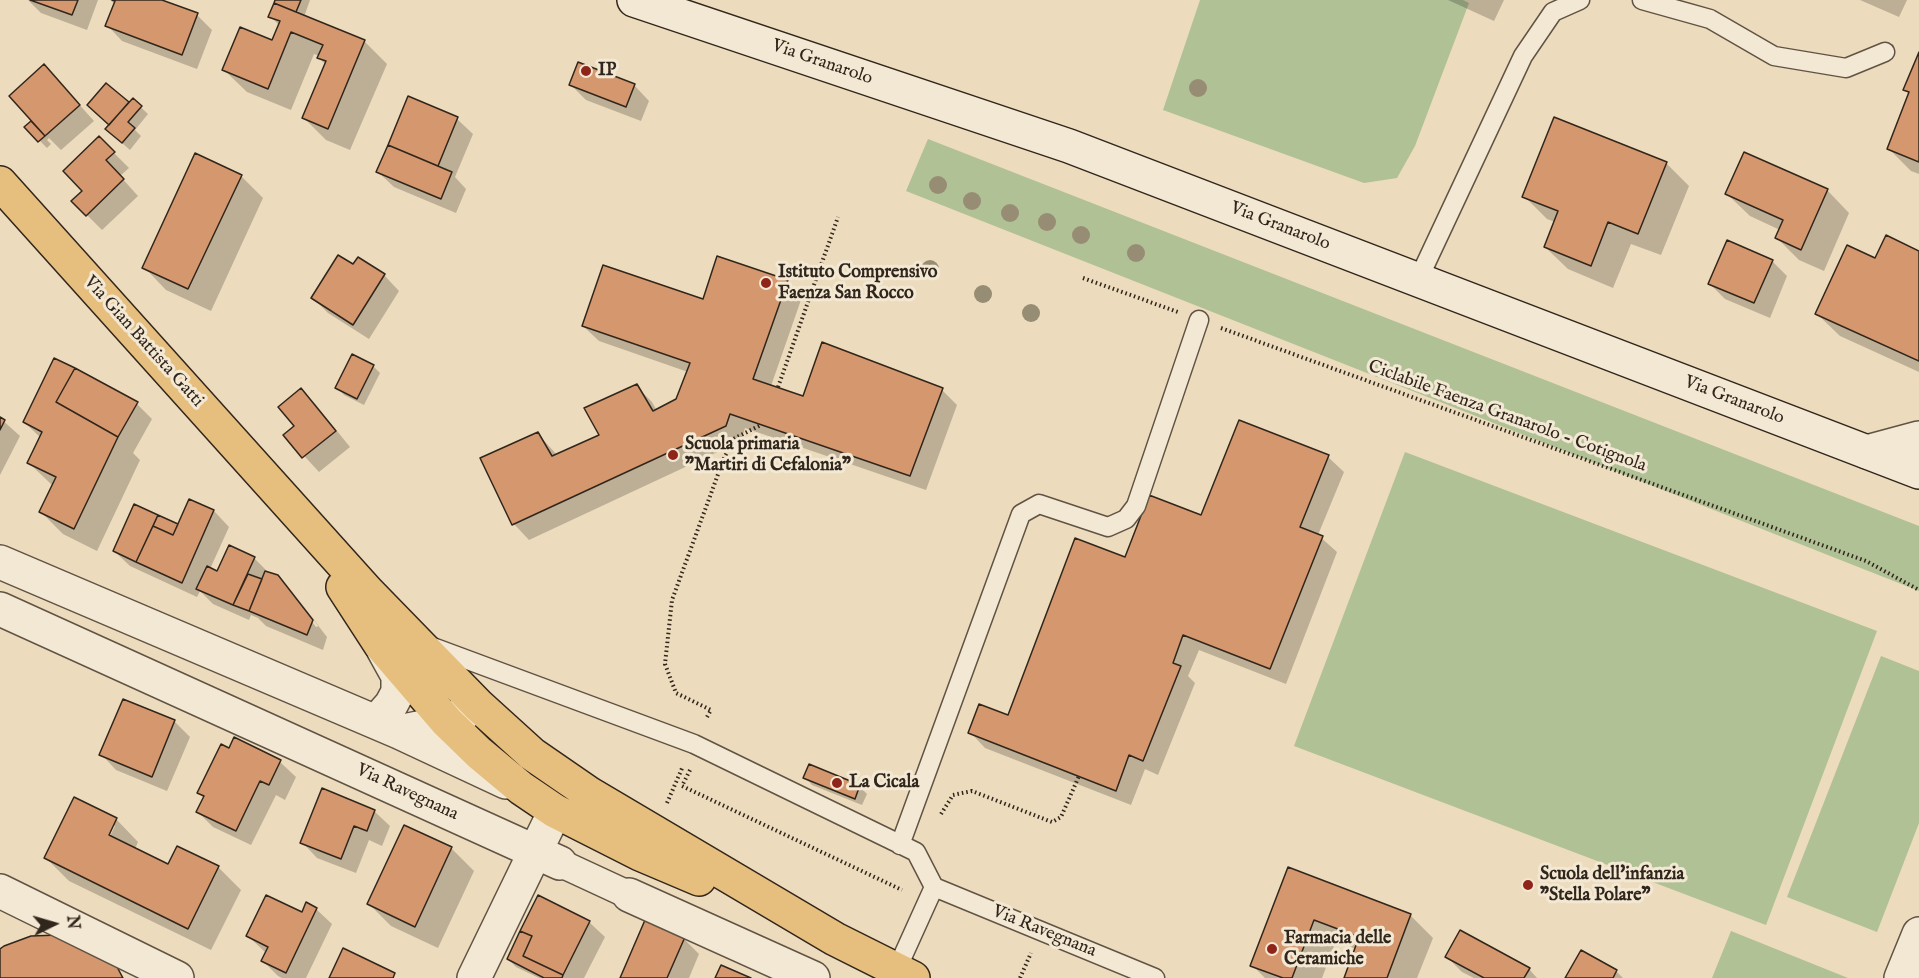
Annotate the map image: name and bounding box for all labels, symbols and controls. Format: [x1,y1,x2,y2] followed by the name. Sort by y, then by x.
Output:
[769,36,875,90] street label: Via Granarolo
[598,60,616,82] place label: IP
[579,64,593,78] marker: IP
[1227,198,1333,256] street label: Via Granarolo
[778,262,937,304] place label: Istituto Comprensivo Faenza San Rocco
[78,272,208,412] street label: Via Gian Battista Gatti
[759,276,773,290] marker: Istituto Comprensivo Faenza San Rocco
[1365,356,1649,478] street label: Ciclabile Faenza Granarolo - Cotignola
[1681,372,1787,430] street label: Via Granarolo
[685,434,851,476] place label: Scuola primaria "Martiri di Cefalonia"
[666,448,680,462] marker: Scuola primaria "Martiri di Cefalonia"
[353,760,461,826] street label: Via Ravegnana
[849,772,919,794] place label: La Cicala
[830,776,844,790] marker: La Cicala
[1540,864,1684,906] place label: Scuola dell'infanzia "Stella Polare"
[1521,878,1535,892] marker: Scuola dell'infanzia "Stella Polare"
[24,894,84,954] north arrow
[989,901,1099,963] street label: Via Ravegnana
[61,915,82,930] text: N
[1284,928,1391,970] place label: Farmacia delle Ceramiche
[1265,942,1279,956] marker: Farmacia delle Ceramiche

